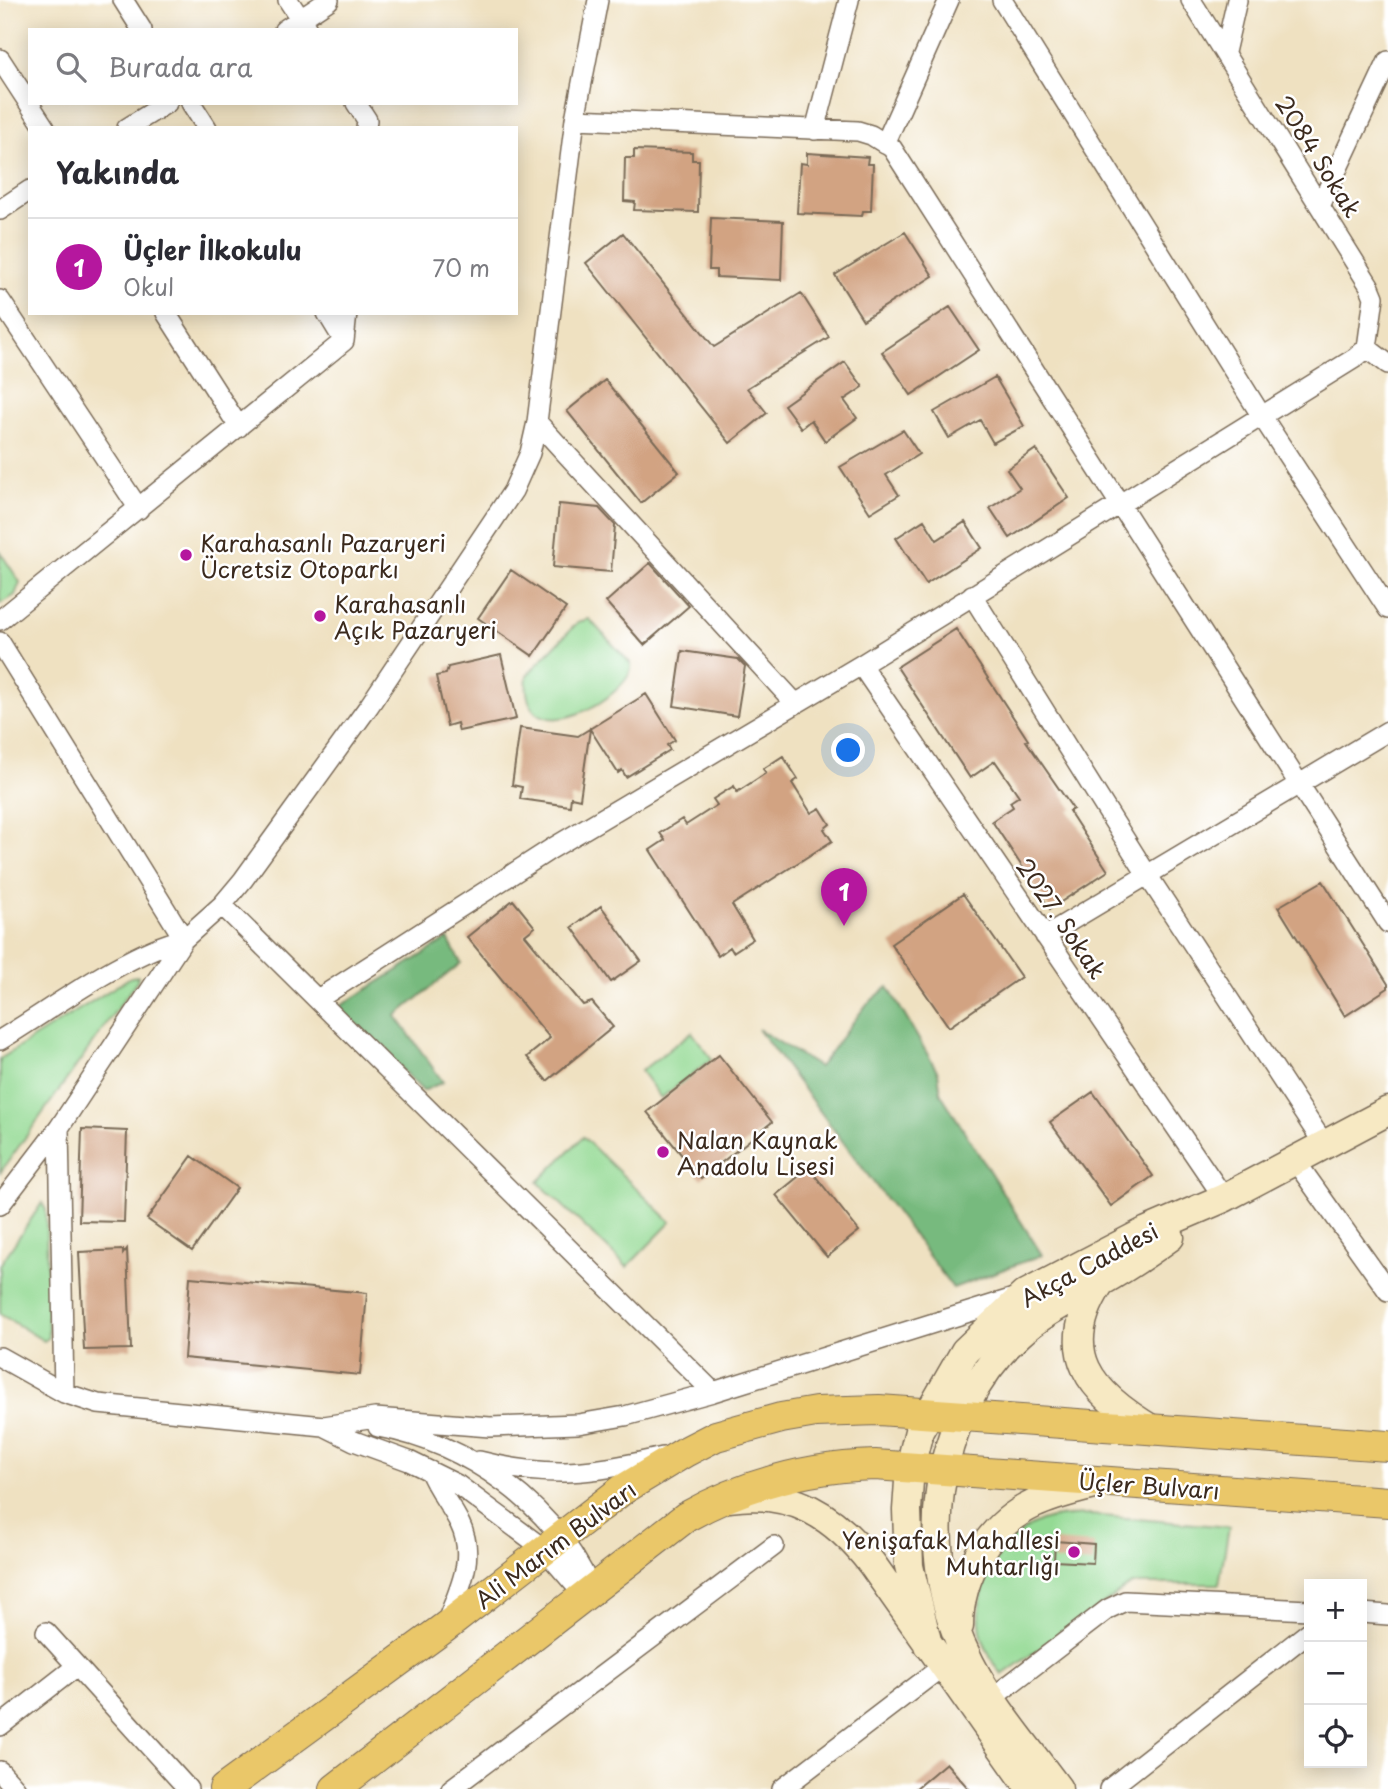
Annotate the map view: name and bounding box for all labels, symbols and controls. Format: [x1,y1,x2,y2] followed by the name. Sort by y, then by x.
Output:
[28,28,518,105] search box
[108,47,252,86] text: Burada ara
[52,48,90,86] icon: search
[1267,88,1371,224] street label: 2084 Sokak
[56,149,179,194] text: Yakında
[123,230,302,269] text: Üçler İlkokulu
[74,250,85,285] text: 1
[432,250,490,285] text: 70 m
[123,269,174,304] text: Okul
[200,525,446,586] place label: Karahasanlı Pazaryeri Ücretsiz Otoparkı
[178,547,194,563] marker: Karahasanlı Pazaryeri Ücretsiz Otoparkı
[334,586,497,647] place label: Karahasanlı Açık Pazaryeri
[312,608,328,624] marker: Karahasanlı Açık Pazaryeri
[831,733,865,767] your location
[1008,850,1116,986] street label: 2027. Sokak
[821,868,867,926] pin: 1
[677,1122,838,1183] place label: Nalan Kaynak Anadolu Lisesi
[655,1144,671,1160] marker: Nalan Kaynak Anadolu Lisesi
[1014,1213,1164,1315] street label: Akça Caddesi
[1077,1463,1221,1507] street label: Üçler Bulvarı
[467,1472,643,1616] street label: Ali Marım Bulvarı
[841,1522,1060,1583] place label: Yenişafak Mahallesi Muhtarlığı
[1066,1544,1082,1560] marker: Yenişafak Mahallesi Muhtarlığı
[1304,1579,1367,1768] map controls
[1304,1579,1367,1642] button: +
[1304,1642,1367,1705] button: −
[1304,1705,1367,1768] button: locate

